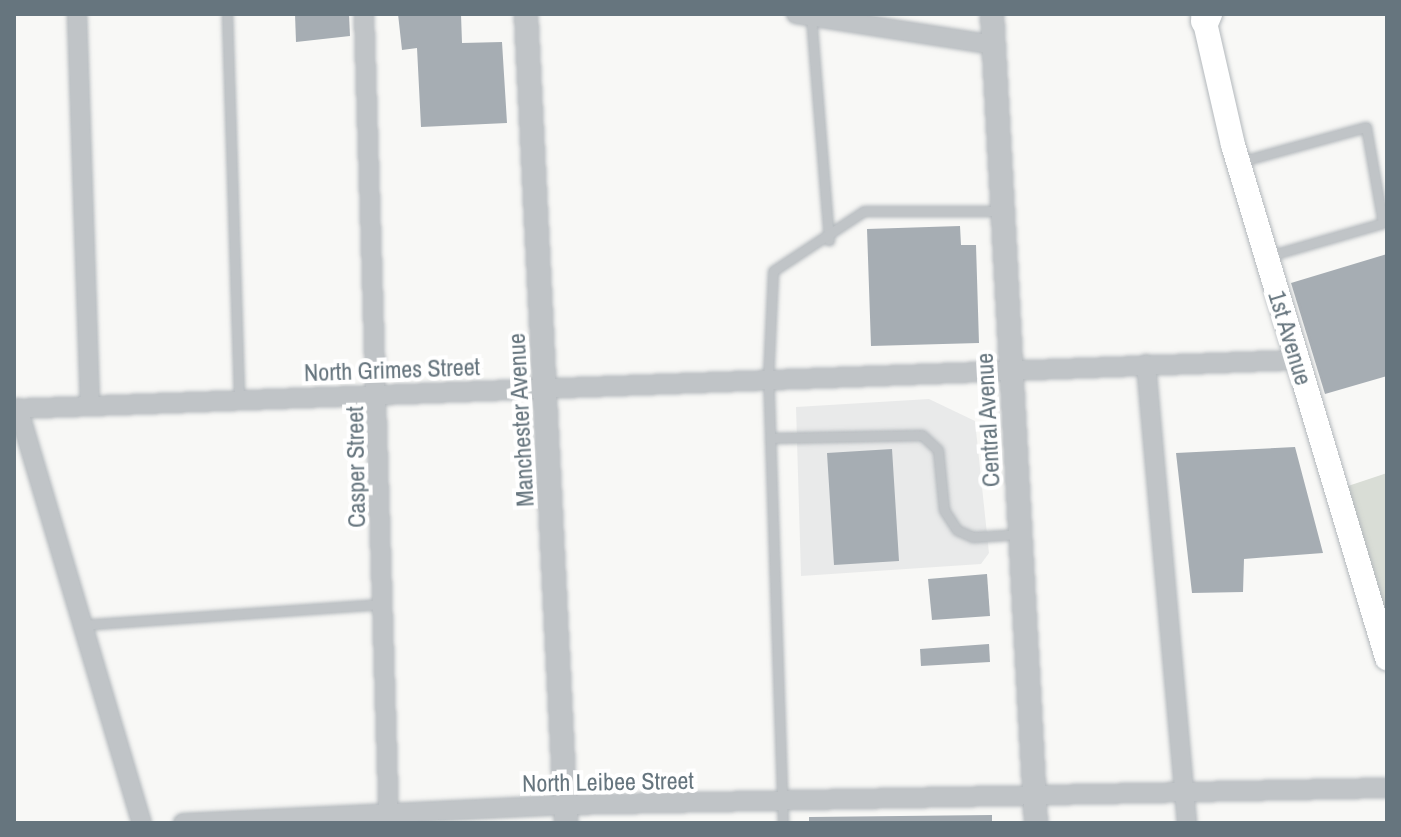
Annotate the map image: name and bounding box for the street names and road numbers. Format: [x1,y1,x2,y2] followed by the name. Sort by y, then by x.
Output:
[1262,287,1318,389] street label: 1st Avenue
[502,332,540,508] street label: Manchester Avenue
[970,352,1006,488] street label: Central Avenue
[304,353,480,387] street label: North Grimes Street
[341,406,371,528] street label: Casper Street
[522,766,694,798] street label: North Leibee Street

